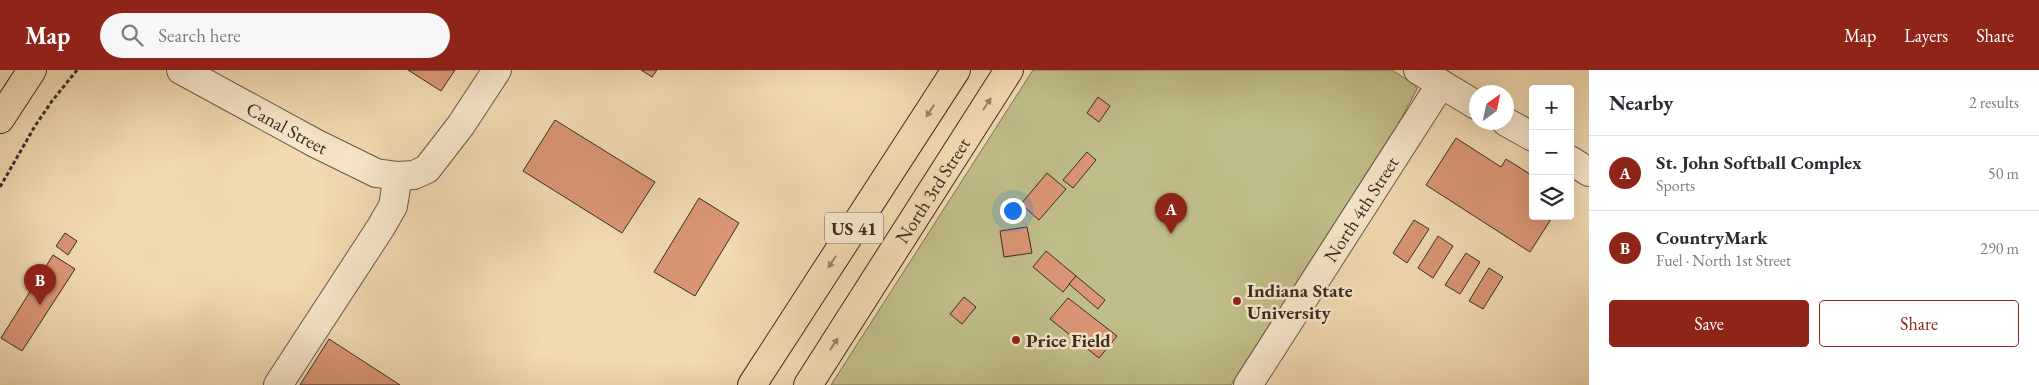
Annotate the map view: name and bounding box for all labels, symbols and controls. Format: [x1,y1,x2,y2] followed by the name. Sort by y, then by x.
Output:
[100,13,450,58] search box
[25,20,70,51] text: Map
[118,21,146,49] icon: search
[158,23,241,48] text: Search here
[1844,24,1876,47] text: Map
[1904,24,1948,47] text: Layers
[1976,24,2014,47] text: Share
[1469,85,1514,130] north arrow
[1529,85,1574,220] map controls
[1529,85,1574,130] button: +
[1609,89,1673,116] text: Nearby
[1969,92,2019,113] text: 2 results
[242,96,332,160] street label: Canal Street
[983,97,992,110] one-way arrow
[925,104,934,118] one-way arrow
[1529,130,1574,175] button: −
[889,132,975,248] street label: North 3rd Street
[1656,150,1862,175] text: St. John Softball Complex
[1318,151,1404,267] street label: North 4th Street
[1619,163,1631,184] text: A
[1988,163,2019,184] text: 50 m
[1529,175,1574,220] button: layers
[1656,175,1695,196] text: Sports
[1155,193,1187,234] pin: A
[1000,198,1026,224] your location
[825,212,883,244] road number: US 41
[1656,225,1768,250] text: CountryMark
[1620,238,1630,259] text: B
[1980,238,2019,259] text: 290 m
[1656,250,1791,271] text: Fuel · North 1st Street
[827,255,837,269] one-way arrow
[24,264,56,305] pin: B
[1247,278,1353,325] place label: Indiana State University
[1231,295,1243,307] marker: Indiana State University
[1609,300,1809,347] button: Save
[1819,300,2019,347] button: Share
[1026,328,1111,353] place label: Price Field
[1010,334,1022,346] marker: Price Field
[830,337,839,351] one-way arrow

